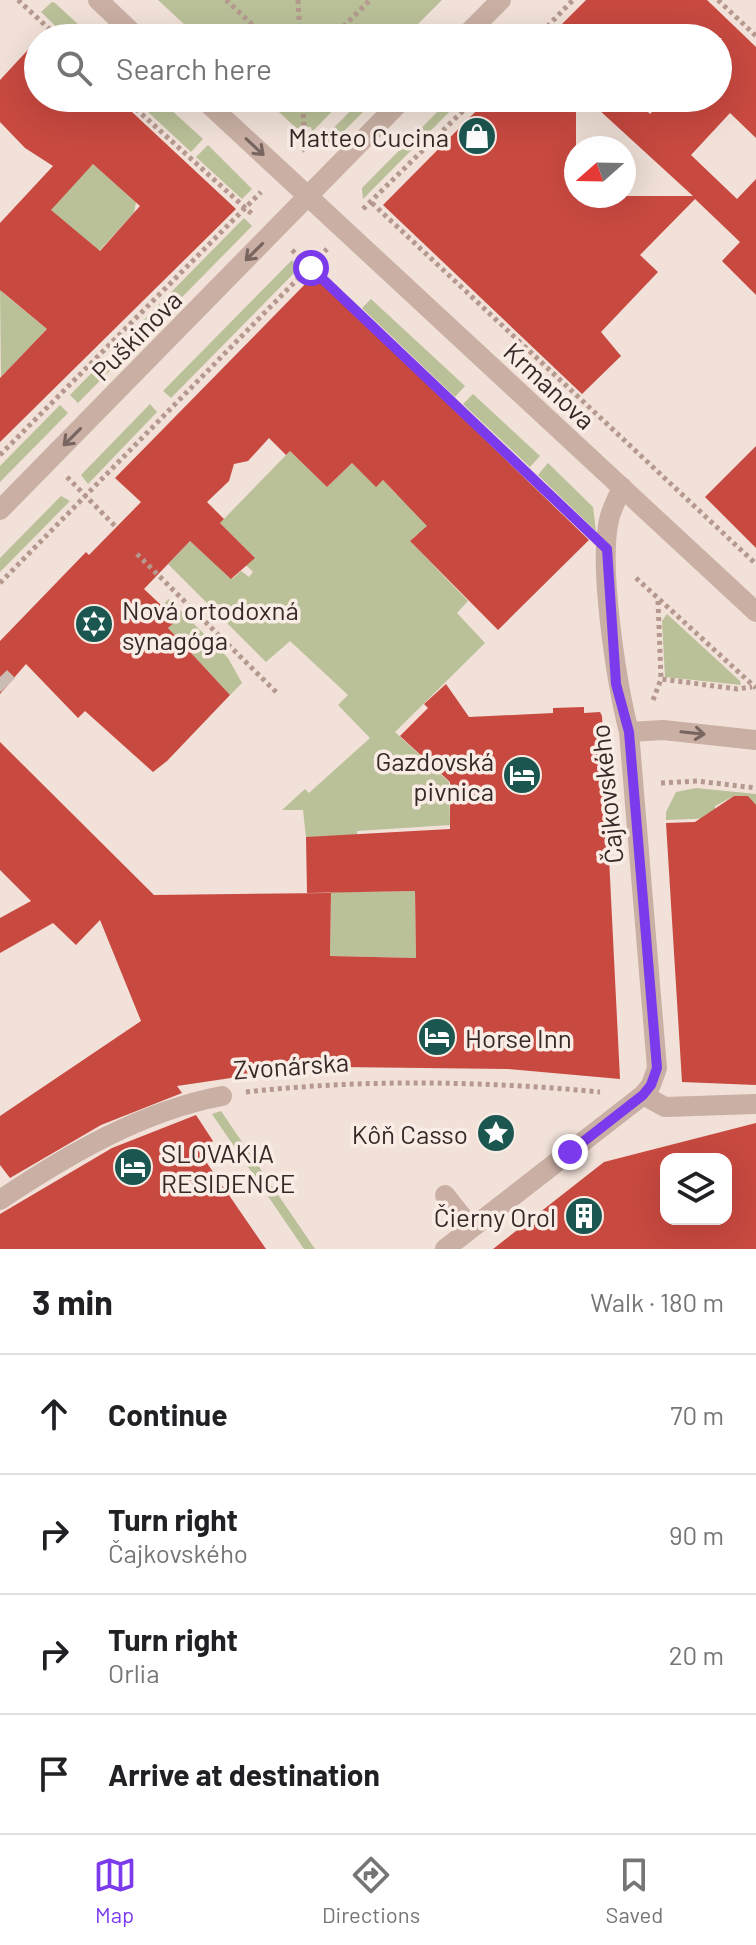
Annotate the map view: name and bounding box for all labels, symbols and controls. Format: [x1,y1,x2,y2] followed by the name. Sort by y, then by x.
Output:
[24,24,732,112] search box
[52,46,96,90] icon: search
[116,50,272,86] text: Search here
[456,115,498,157] shop icon: Matteo Cucina
[288,121,449,152] place label: Matteo Cucina
[564,136,636,208] north arrow
[245,138,265,157] one-way arrow
[245,242,264,261] one-way arrow
[293,250,329,286] route start
[85,284,187,386] street label: Puškinova
[498,335,602,435] street label: Krmanova
[63,427,82,446] one-way arrow
[122,594,299,655] place label: Nová ortodoxná synagóga
[73,603,115,645] synagogue icon: Nová ortodoxná synagóga
[583,723,629,865] street label: Čajkovského
[679,725,706,740] one-way arrow
[375,745,494,806] place label: Gazdovská pivnica
[501,754,543,796] hotel icon: Gazdovská pivnica
[416,1016,458,1058] hotel icon: Horse Inn
[465,1022,572,1053] place label: Horse Inn
[232,1046,350,1084] street label: Zvonárska
[475,1112,517,1154] place icon: Kôň Casso
[352,1118,468,1149] place label: Kôň Casso
[552,1134,588,1170] route end
[161,1137,295,1198] place label: SLOVAKIA RESIDENCE
[112,1146,154,1188] hotel icon: SLOVAKIA RESIDENCE
[660,1153,732,1225] map controls
[660,1153,732,1225] button: layers
[563,1195,605,1237] building icon: Čierny Orol
[434,1201,556,1232] place label: Čierny Orol
[32,1281,113,1322] text: 3 min
[590,1286,724,1317] text: Walk · 180 m
[32,1392,76,1436] icon: ahead
[108,1396,228,1432] text: Continue
[670,1399,724,1430] text: 70 m
[108,1501,238,1537] text: Turn right
[32,1512,76,1556] icon: right
[669,1519,724,1550] text: 90 m
[108,1537,248,1568] text: Čajkovského
[108,1621,238,1657] text: Turn right
[32,1632,76,1676] icon: right
[669,1639,724,1670] text: 20 m
[108,1657,160,1688] text: Orlia
[32,1752,76,1796] icon: arrive
[108,1756,380,1792] text: Arrive at destination
[93,1853,137,1927] tab: Map
[322,1853,420,1927] tab: Directions
[606,1853,663,1927] tab: Saved

